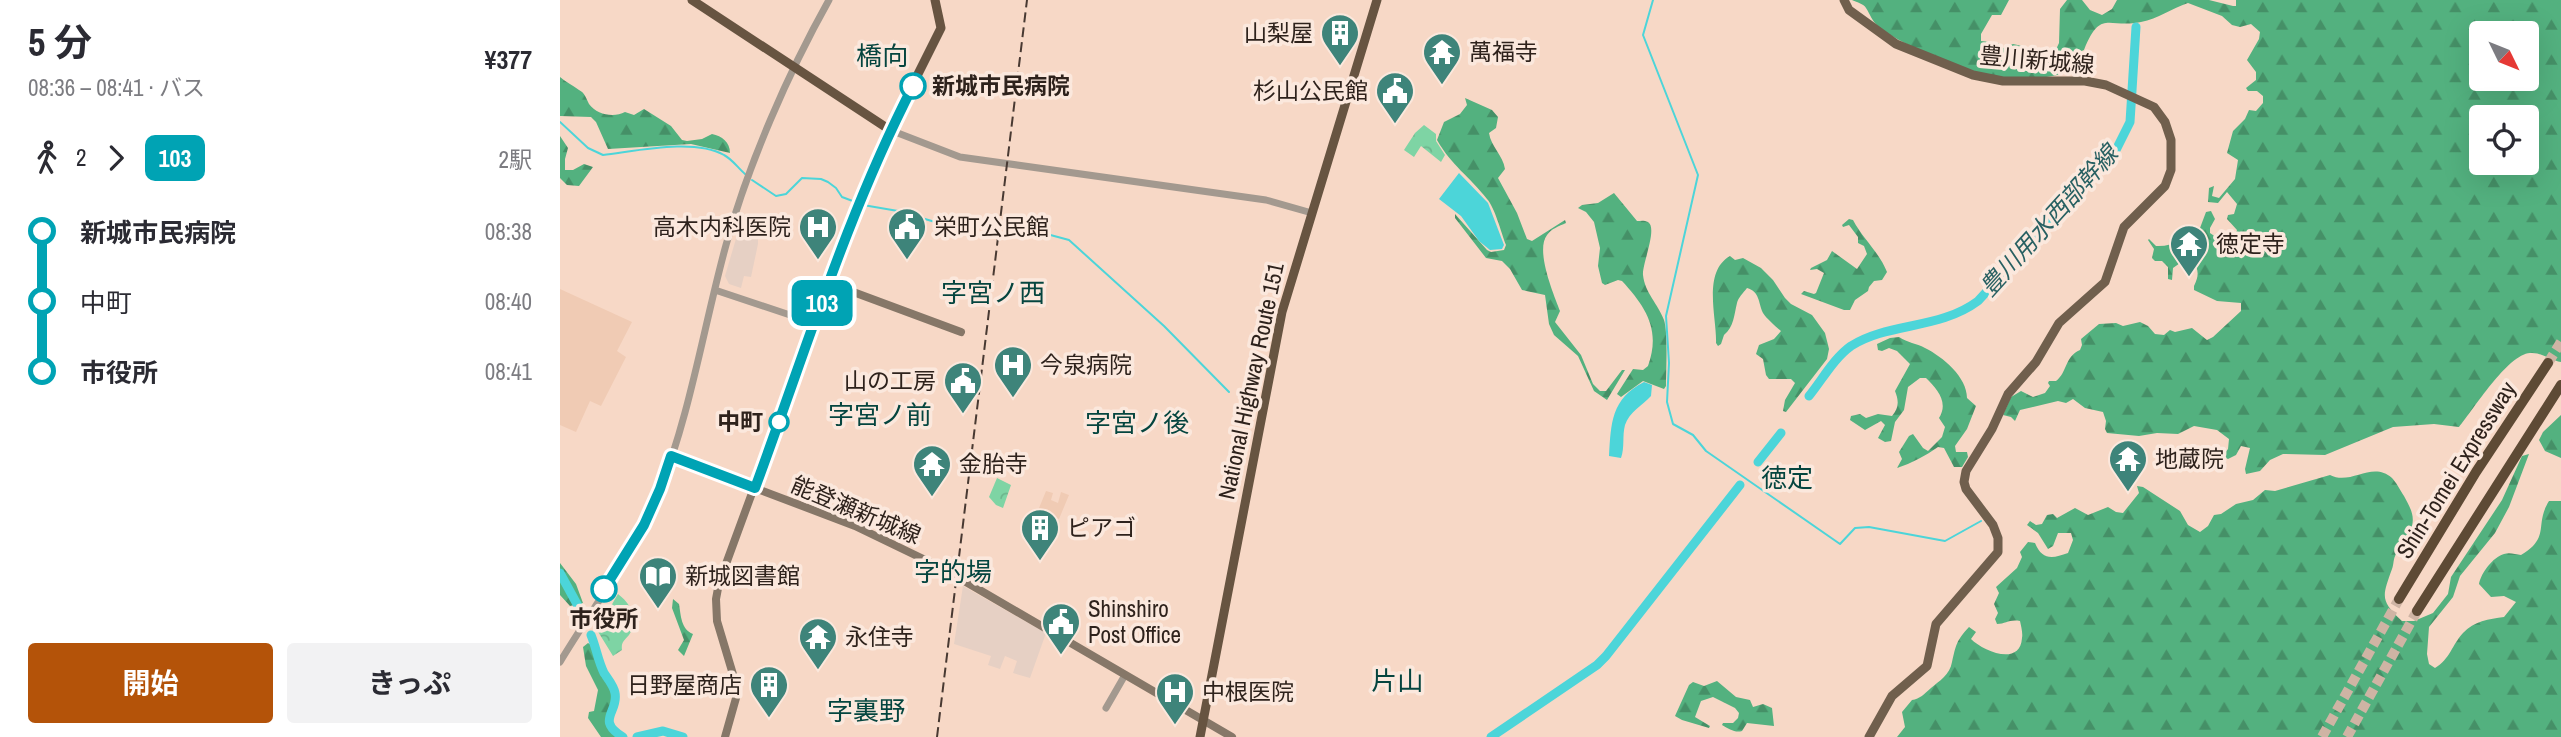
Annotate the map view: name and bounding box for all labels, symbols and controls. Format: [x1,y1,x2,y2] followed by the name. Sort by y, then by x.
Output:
[1319,12,1361,67] building icon: 山梨屋
[28,17,92,68] text: 5 分
[1244,17,1313,48] place label: 山梨屋
[2469,21,2539,91] north arrow
[2469,21,2539,175] map controls
[1421,31,1463,86] temple icon: 萬福寺
[1469,36,1538,67] place label: 萬福寺
[856,38,908,73] district label: 橋向
[1978,39,2096,80] street label: 豊川新城線
[485,42,532,77] text: ¥377
[932,70,1070,101] place label: 新城市民病院
[1374,70,1416,125] public building icon: 杉山公民館
[28,72,205,103] text: 08:36 – 08:41 · バス
[900,73,926,99] marker: 新城市民病院
[1253,75,1368,106] place label: 杉山公民館
[2469,105,2539,175] button: locate
[1972,136,2126,302] water label: 豊川用水西部幹線
[28,139,66,177] icon: walk
[97,139,135,177] icon: forward
[76,142,87,173] text: 2
[159,142,191,174] text: 103
[499,144,532,175] text: 2駅
[797,206,839,261] hospital icon: 高木内科医院
[886,206,928,261] public building icon: 栄町公民館
[653,211,791,242] place label: 高木内科医院
[934,211,1049,242] place label: 栄町公民館
[80,215,236,250] text: 新城市民病院
[485,216,532,247] text: 08:38
[2168,223,2210,278] temple icon: 徳定寺
[2216,228,2285,259] place label: 徳定寺
[1210,259,1291,502] street label: National Highway Route 151
[941,275,1045,310] district label: 字宮ノ西
[782,280,862,326] line badge: 103
[80,285,132,320] text: 中町
[485,286,532,317] text: 08:40
[806,287,838,319] text: 103
[992,344,1034,399] hospital icon: 今泉病院
[1040,349,1132,380] place label: 今泉病院
[80,355,158,390] text: 市役所
[485,356,532,387] text: 08:41
[942,360,984,415] public building icon: 山の工房
[844,365,936,396] place label: 山の工房
[2389,375,2523,564] street label: Shin-Tomei Expressway
[828,397,932,432] district label: 字宮ノ前
[1085,405,1189,440] district label: 字宮ノ後
[717,406,763,437] place label: 中町
[769,412,789,432] marker: 中町
[2107,438,2149,493] temple icon: 地蔵院
[911,443,953,498] temple icon: 金胎寺
[2155,443,2224,474] place label: 地蔵院
[959,448,1028,479] place label: 金胎寺
[1761,460,1813,495] district label: 徳定
[787,468,926,551] street label: 能登瀬新城線
[1019,507,1061,562] building icon: ピアゴ
[1067,512,1136,543] place label: ピアゴ
[914,554,992,589] district label: 字的場
[637,555,679,610] library icon: 新城図書館
[685,560,800,591] place label: 新城図書館
[591,576,617,602] marker: 市役所
[1088,593,1181,650] place label: Shinshiro Post Office
[1040,601,1082,656] public building icon: Shinshiro Post Office
[570,603,639,634] place label: 市役所
[797,616,839,671] temple icon: 永住寺
[845,621,914,652] place label: 永住寺
[28,643,273,723] button: 開始
[287,643,532,723] button: きっぷ
[1371,663,1423,698] district label: 片山
[748,664,790,719] building icon: 日野屋商店
[627,669,742,700] place label: 日野屋商店
[1154,671,1196,726] hospital icon: 中根医院
[1202,676,1294,707] place label: 中根医院
[827,693,905,728] district label: 字裏野

